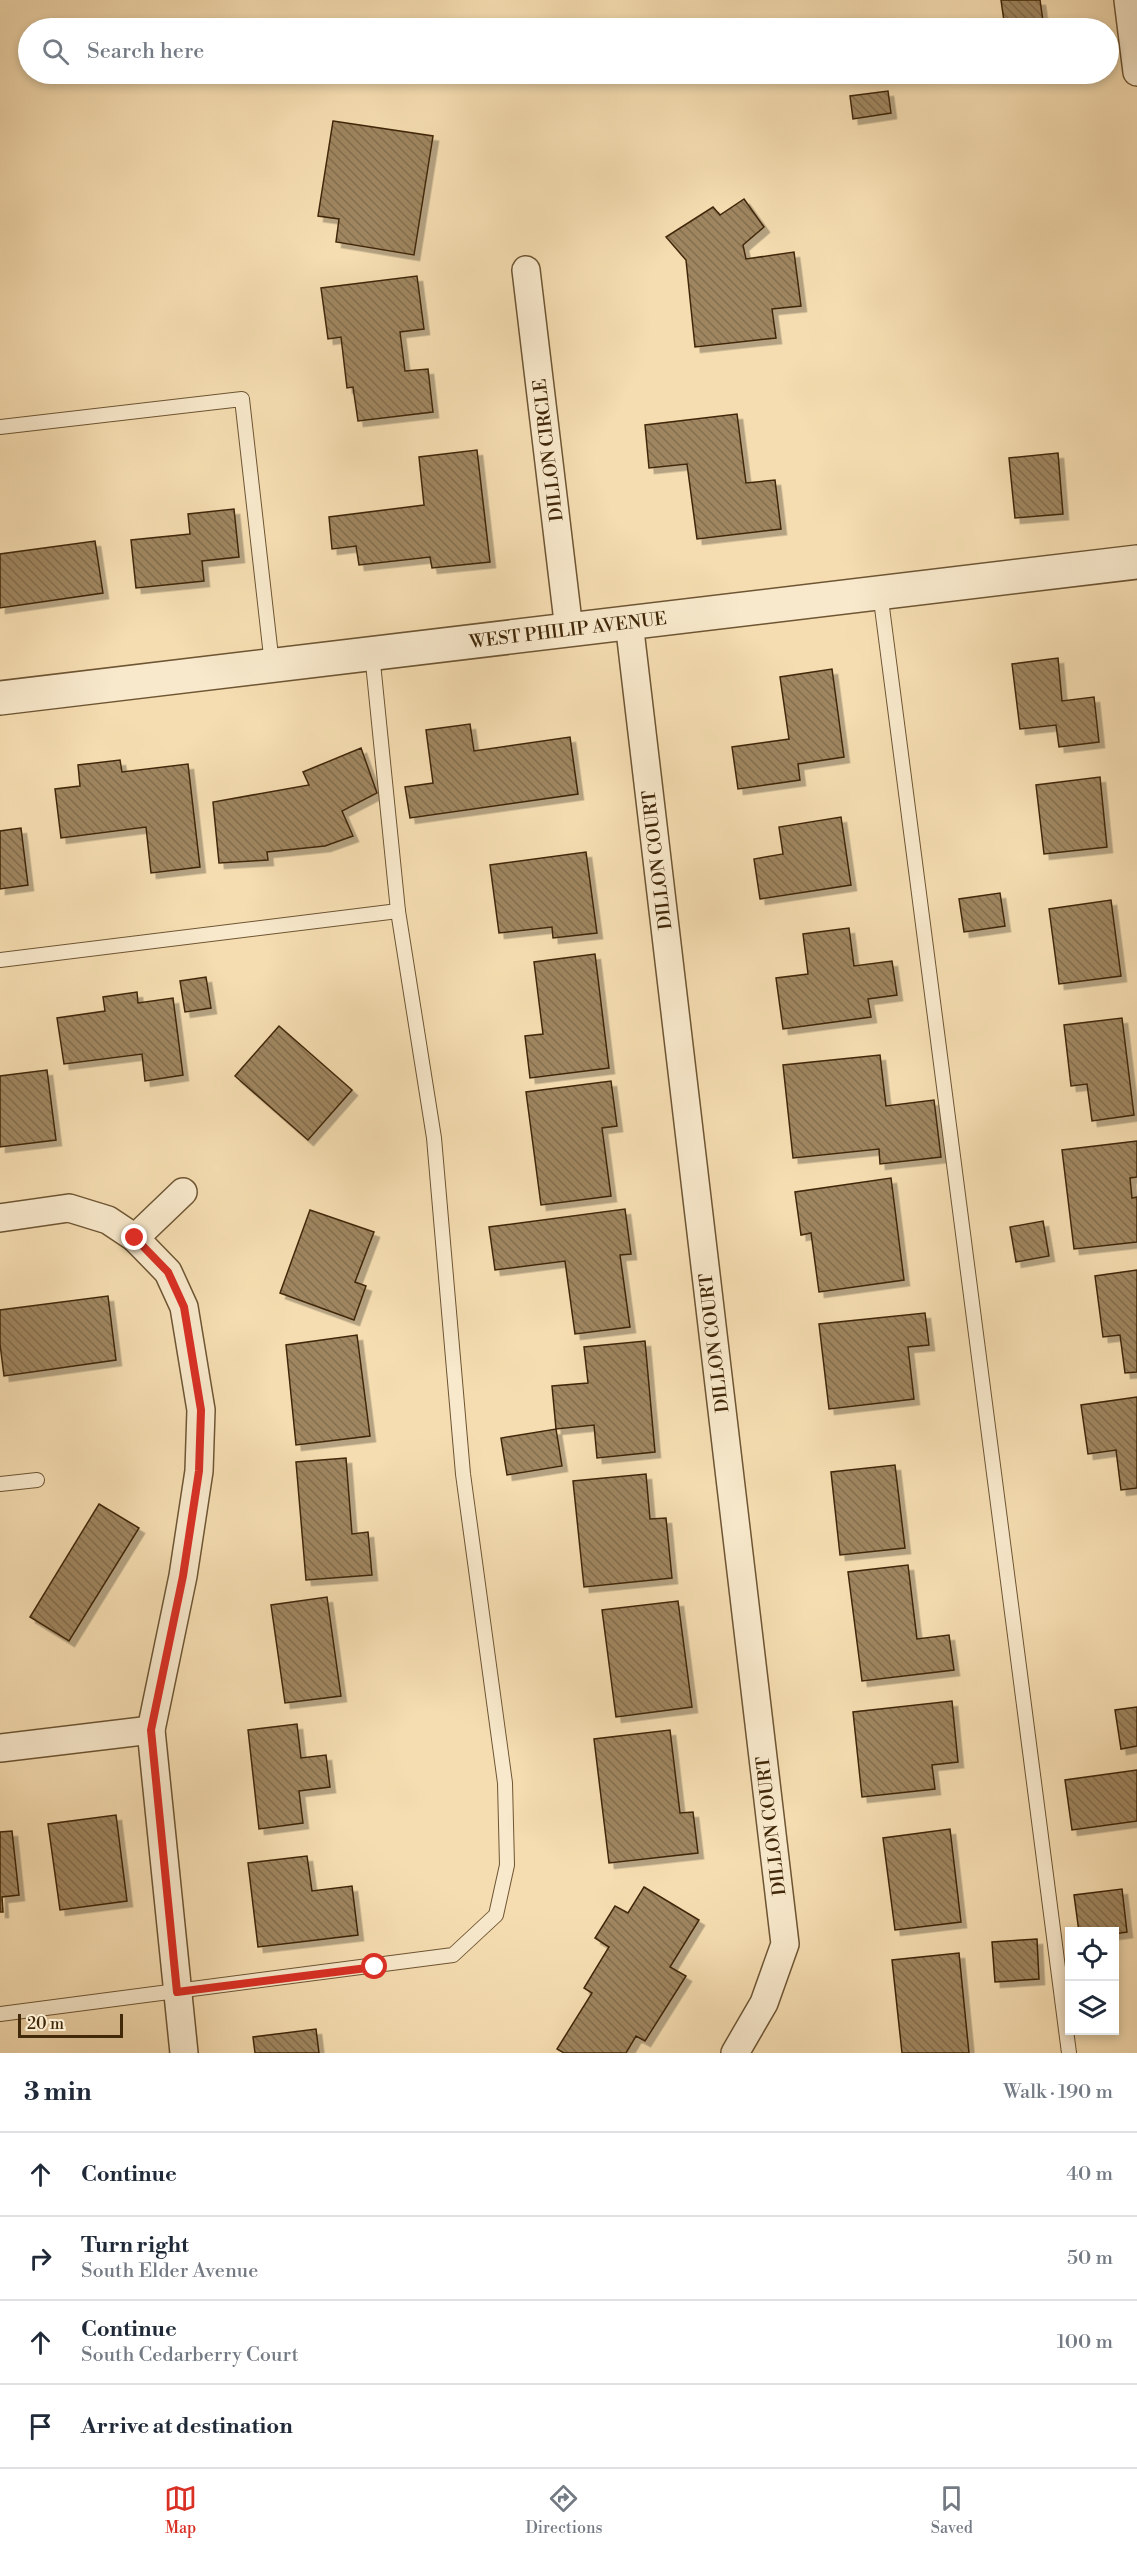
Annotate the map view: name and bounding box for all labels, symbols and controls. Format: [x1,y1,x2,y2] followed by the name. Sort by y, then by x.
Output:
[18,18,1119,84] search box
[39,35,72,68] icon: search
[87,38,204,65] text: Search here
[528,377,569,523] street label: DILLON CIRCLE
[467,607,668,654] street label: WEST PHILIP AVENUE
[638,789,677,931] street label: DILLON COURT
[121,1224,147,1250] route end
[695,1272,734,1414] street label: DILLON COURT
[752,1755,791,1897] street label: DILLON COURT
[1065,1927,1119,2035] map controls
[1065,1927,1119,1981] button: locate
[361,1953,387,1979] route start
[1065,1981,1119,2035] button: layers
[18,2011,123,2038] scale bar
[27,2014,64,2034] text: 20 m
[24,2076,92,2108] text: 3 min
[1003,2080,1113,2105] text: Walk · 190 m
[24,2158,57,2191] icon: ahead
[81,2161,177,2188] text: Continue
[1066,2162,1113,2187] text: 40 m
[81,2232,189,2259] text: Turn right
[24,2242,57,2275] icon: right
[1067,2246,1113,2271] text: 50 m
[81,2259,258,2284] text: South Elder Avenue
[81,2316,177,2343] text: Continue
[24,2326,57,2359] icon: ahead
[1057,2330,1113,2355] text: 100 m
[81,2343,299,2368] text: South Cedarberry Court
[24,2410,57,2443] icon: arrive
[81,2413,293,2440] text: Arrive at destination
[164,2482,197,2538] tab: Map
[525,2482,603,2538] tab: Directions
[931,2482,973,2538] tab: Saved

